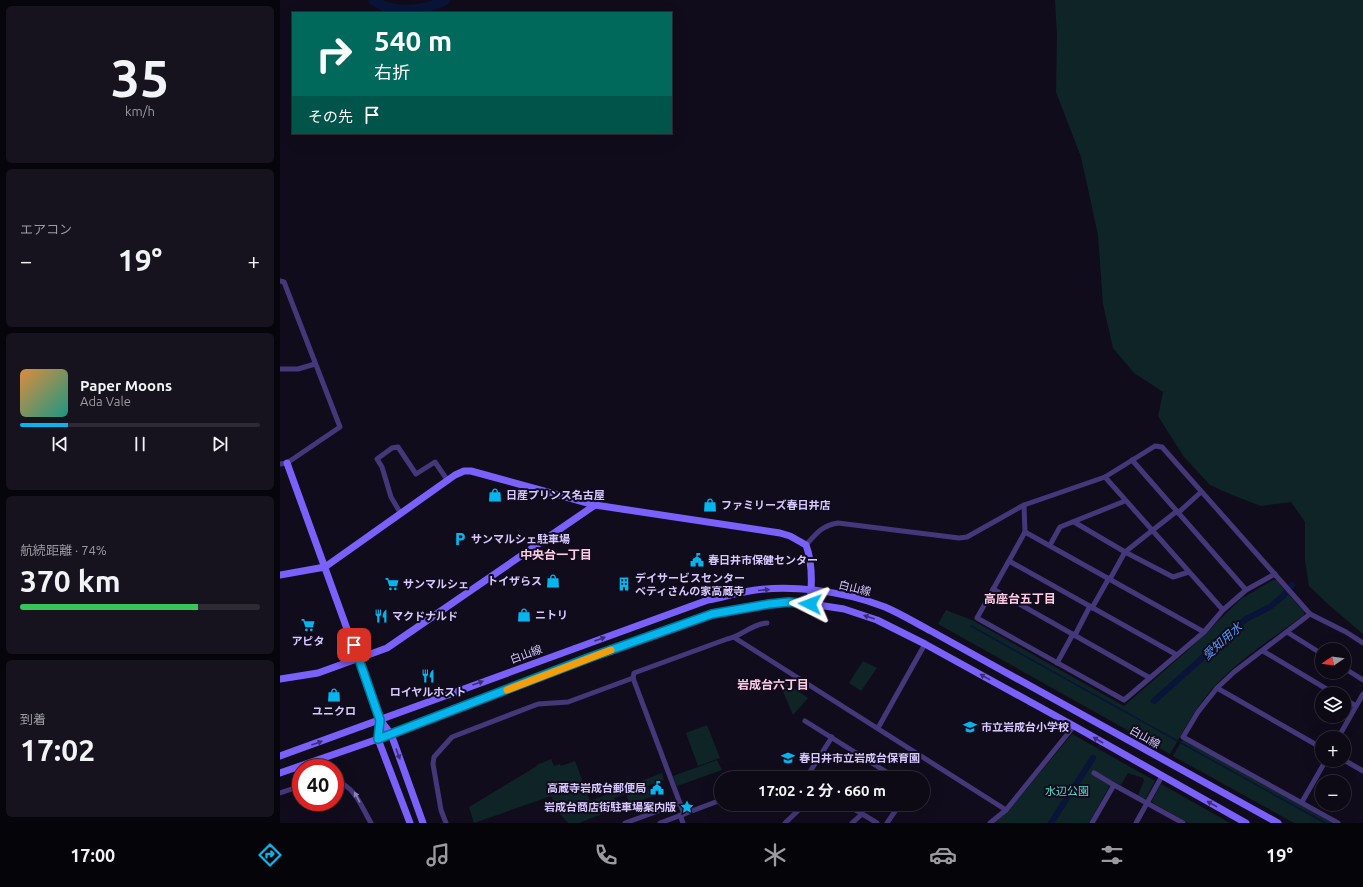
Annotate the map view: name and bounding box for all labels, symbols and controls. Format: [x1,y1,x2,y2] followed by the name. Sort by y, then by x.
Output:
[374,25,452,56] text: 540 m
[308,28,360,80] icon: right
[111,49,169,107] text: 35
[374,62,410,82] text: 右折
[125,104,155,118] text: km/h
[361,104,383,126] icon: arrive
[308,108,353,125] text: その先
[20,222,72,236] text: エアコン
[118,243,162,277] text: 19°
[20,248,32,273] text: −
[248,248,260,273] text: +
[80,377,172,394] text: Paper Moons
[80,394,131,408] text: Ada Vale
[49,433,71,455] icon: previous
[129,433,151,455] icon: pause
[209,433,231,455] icon: next
[487,487,503,503] shop icon: 日産プリンス名古屋
[506,489,605,501] place label: 日産プリンス名古屋
[702,497,718,513] shop icon: ファミリーズ春日井店
[721,499,830,511] place label: ファミリーズ春日井店
[452,531,468,547] parking icon: サンマルシェ駐車場
[471,533,570,545] place label: サンマルシェ駐車場
[20,543,107,557] text: 航続距離 · 74%
[520,548,592,561] district label: 中央台一丁目
[689,552,705,568] public building icon: 春日井市保健センター
[708,554,818,566] place label: 春日井市保健センター
[20,564,121,598] text: 370 km
[635,572,745,597] place label: デイサービスセンター ベティさんの家高蔵寺
[545,573,561,589] shop icon: トイザらス
[487,575,542,587] place label: トイザらス
[384,576,400,592] supermarket icon: サンマルシェ
[616,576,632,592] building icon: デイサービスセンター ベティさんの家高蔵寺
[403,578,469,590] place label: サンマルシェ
[838,578,872,598] street label: 白山線
[789,583,831,625] position arrow
[758,586,770,593] one-way arrow
[984,592,1056,605] district label: 高座台五丁目
[516,607,532,623] shop icon: ニトリ
[373,608,389,624] restaurant icon: マクドナルド
[535,609,568,621] place label: ニトリ
[392,610,458,622] place label: マクドナルド
[863,614,875,620] one-way arrow
[300,617,316,633] supermarket icon: アピタ
[1200,619,1246,662] water label: 愛知用水
[337,628,371,662] pin
[343,634,365,656] icon: arrive
[292,635,325,647] place label: アピタ
[595,636,607,642] one-way arrow
[508,643,544,665] street label: 白山線
[1315,643,1351,679] north arrow
[1315,643,1351,811] map controls
[420,668,436,684] restaurant icon: ロイヤルホスト
[979,673,991,680] one-way arrow
[737,678,809,691] district label: 岩成台六丁目
[473,680,485,686] one-way arrow
[390,686,466,698] place label: ロイヤルホスト
[326,687,342,703] shop icon: ユニクロ
[1315,687,1351,723] button: layers
[312,705,356,717] place label: ユニクロ
[20,712,46,726] text: 到着
[962,719,978,735] school or university icon: 市立岩成台小学校
[981,721,1069,733] place label: 市立岩成台小学校
[1128,724,1162,750] street label: 白山線
[1315,731,1351,767] button: +
[20,733,95,767] text: 17:02
[1092,736,1104,743] one-way arrow
[311,739,323,745] one-way arrow
[396,748,402,760] one-way arrow
[780,750,796,766] school or university icon: 春日井市立岩成台保育園
[799,752,920,764] place label: 春日井市立岩成台保育園
[292,759,344,811] speed limit sign: 40
[1315,775,1351,811] button: −
[649,780,665,796] public building icon: 高蔵寺岩成台郵便局
[547,782,646,794] place label: 高蔵寺岩成台郵便局
[758,782,886,799] text: 17:02 · 2 分 · 660 m
[1045,785,1089,797] park label: 水辺公園
[354,792,360,803] one-way arrow
[679,799,695,815] place icon: 岩成台商店街駐車場案内版
[1206,800,1217,807] one-way arrow
[544,801,676,813] place label: 岩成台商店街駐車場案内版
[256,841,284,869] icon: directions
[424,841,452,869] icon: music
[592,841,620,869] icon: phone
[761,841,789,869] icon: climate
[929,841,957,869] icon: car
[1098,841,1126,869] icon: filters
[70,845,115,865] text: 17:00
[1266,845,1293,865] text: 19°

